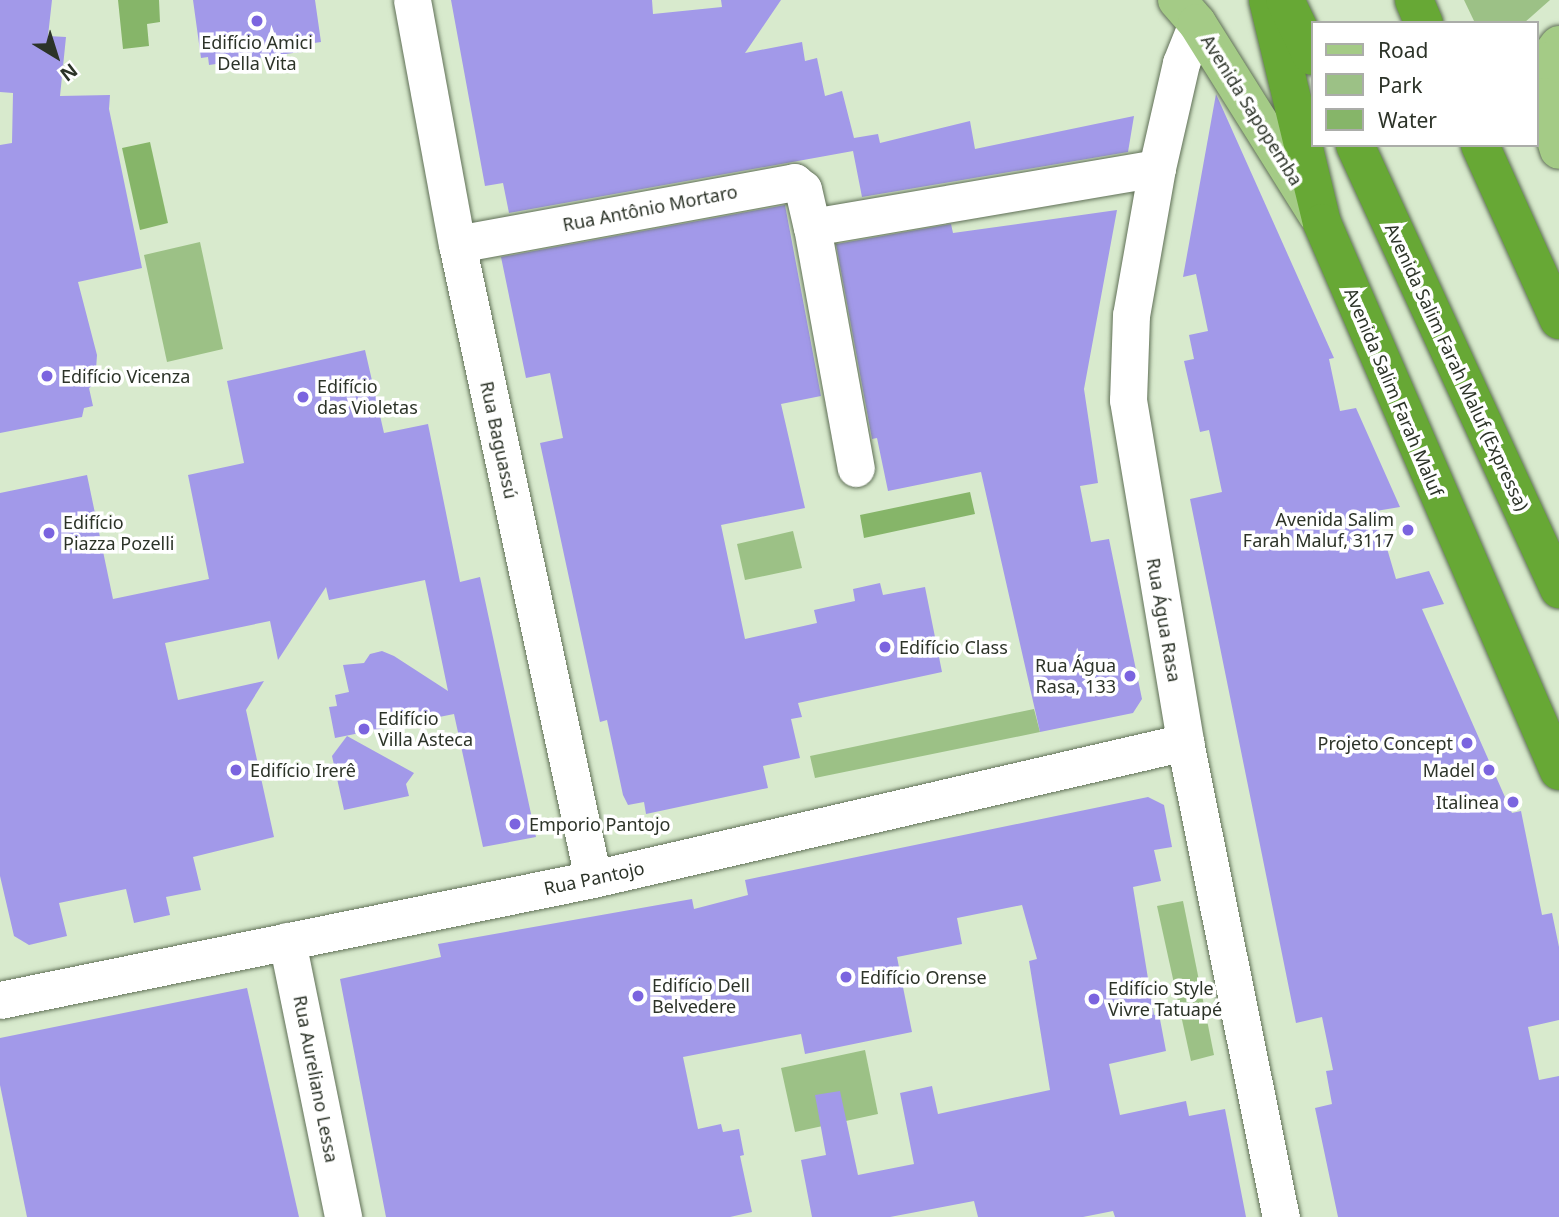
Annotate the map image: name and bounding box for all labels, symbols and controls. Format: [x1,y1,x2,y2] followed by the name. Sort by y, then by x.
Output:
[249,13,265,29] marker: Edifício Amici Della Vita
[21,21,91,91] north arrow
[1310,21,1538,147] legend
[1197,31,1307,189] street label: Avenida Sapopemba
[201,32,313,74] place label: Edifício Amici Della Vita
[1378,36,1428,64] text: Road
[55,58,83,88] text: N
[1378,71,1422,99] text: Park
[1378,106,1437,134] text: Water
[561,180,739,236] street label: Rua Antônio Mortaro
[1381,220,1533,514] street label: Avenida Salim Farah Maluf (Expressa)
[1340,285,1448,499] street label: Avenida Salim Farah Maluf
[61,365,190,387] place label: Edifício Vicenza
[39,368,55,384] marker: Edifício Vicenza
[317,376,418,418] place label: Edifício das Violetas
[476,379,522,501] street label: Rua Baguassú
[295,389,311,405] marker: Edifício das Violetas
[1243,509,1394,552] place label: Avenida Salim Farah Maluf, 3117
[63,512,174,554] place label: Edifício Piazza Pozelli
[1400,522,1416,538] marker: Avenida Salim Farah Maluf, 3117
[41,525,57,541] marker: Edifício Piazza Pozelli
[1142,556,1186,684] street label: Rua Água Rasa
[899,636,1008,658] place label: Edifício Class
[877,639,893,655] marker: Edifício Class
[1035,655,1116,698] place label: Rua Água Rasa, 133
[1122,668,1138,684] marker: Rua Água Rasa, 133
[378,708,473,750] place label: Edifício Villa Asteca
[356,721,372,737] marker: Edifício Villa Asteca
[1318,732,1453,754] place label: Projeto Concept
[1459,735,1475,751] marker: Projeto Concept
[250,759,356,781] place label: Edifício Irerê
[1423,759,1475,781] place label: Madel
[228,762,244,778] marker: Edifício Irerê
[1481,762,1497,778] marker: Madel
[1436,791,1499,813] place label: Italinea
[1505,794,1521,810] marker: Italinea
[529,813,670,835] place label: Emporio Pantojo
[507,816,523,832] marker: Emporio Pantojo
[542,857,646,899] street label: Rua Pantojo
[860,966,987,988] place label: Edifício Orense
[838,969,854,985] marker: Edifício Orense
[652,975,750,1018] place label: Edifício Dell Belvedere
[1108,978,1222,1020] place label: Edifício Style Vivre Tatuapé
[630,988,646,1004] marker: Edifício Dell Belvedere
[1086,991,1102,1007] marker: Edifício Style Vivre Tatuapé
[289,994,343,1164] street label: Rua Aureliano Lessa

